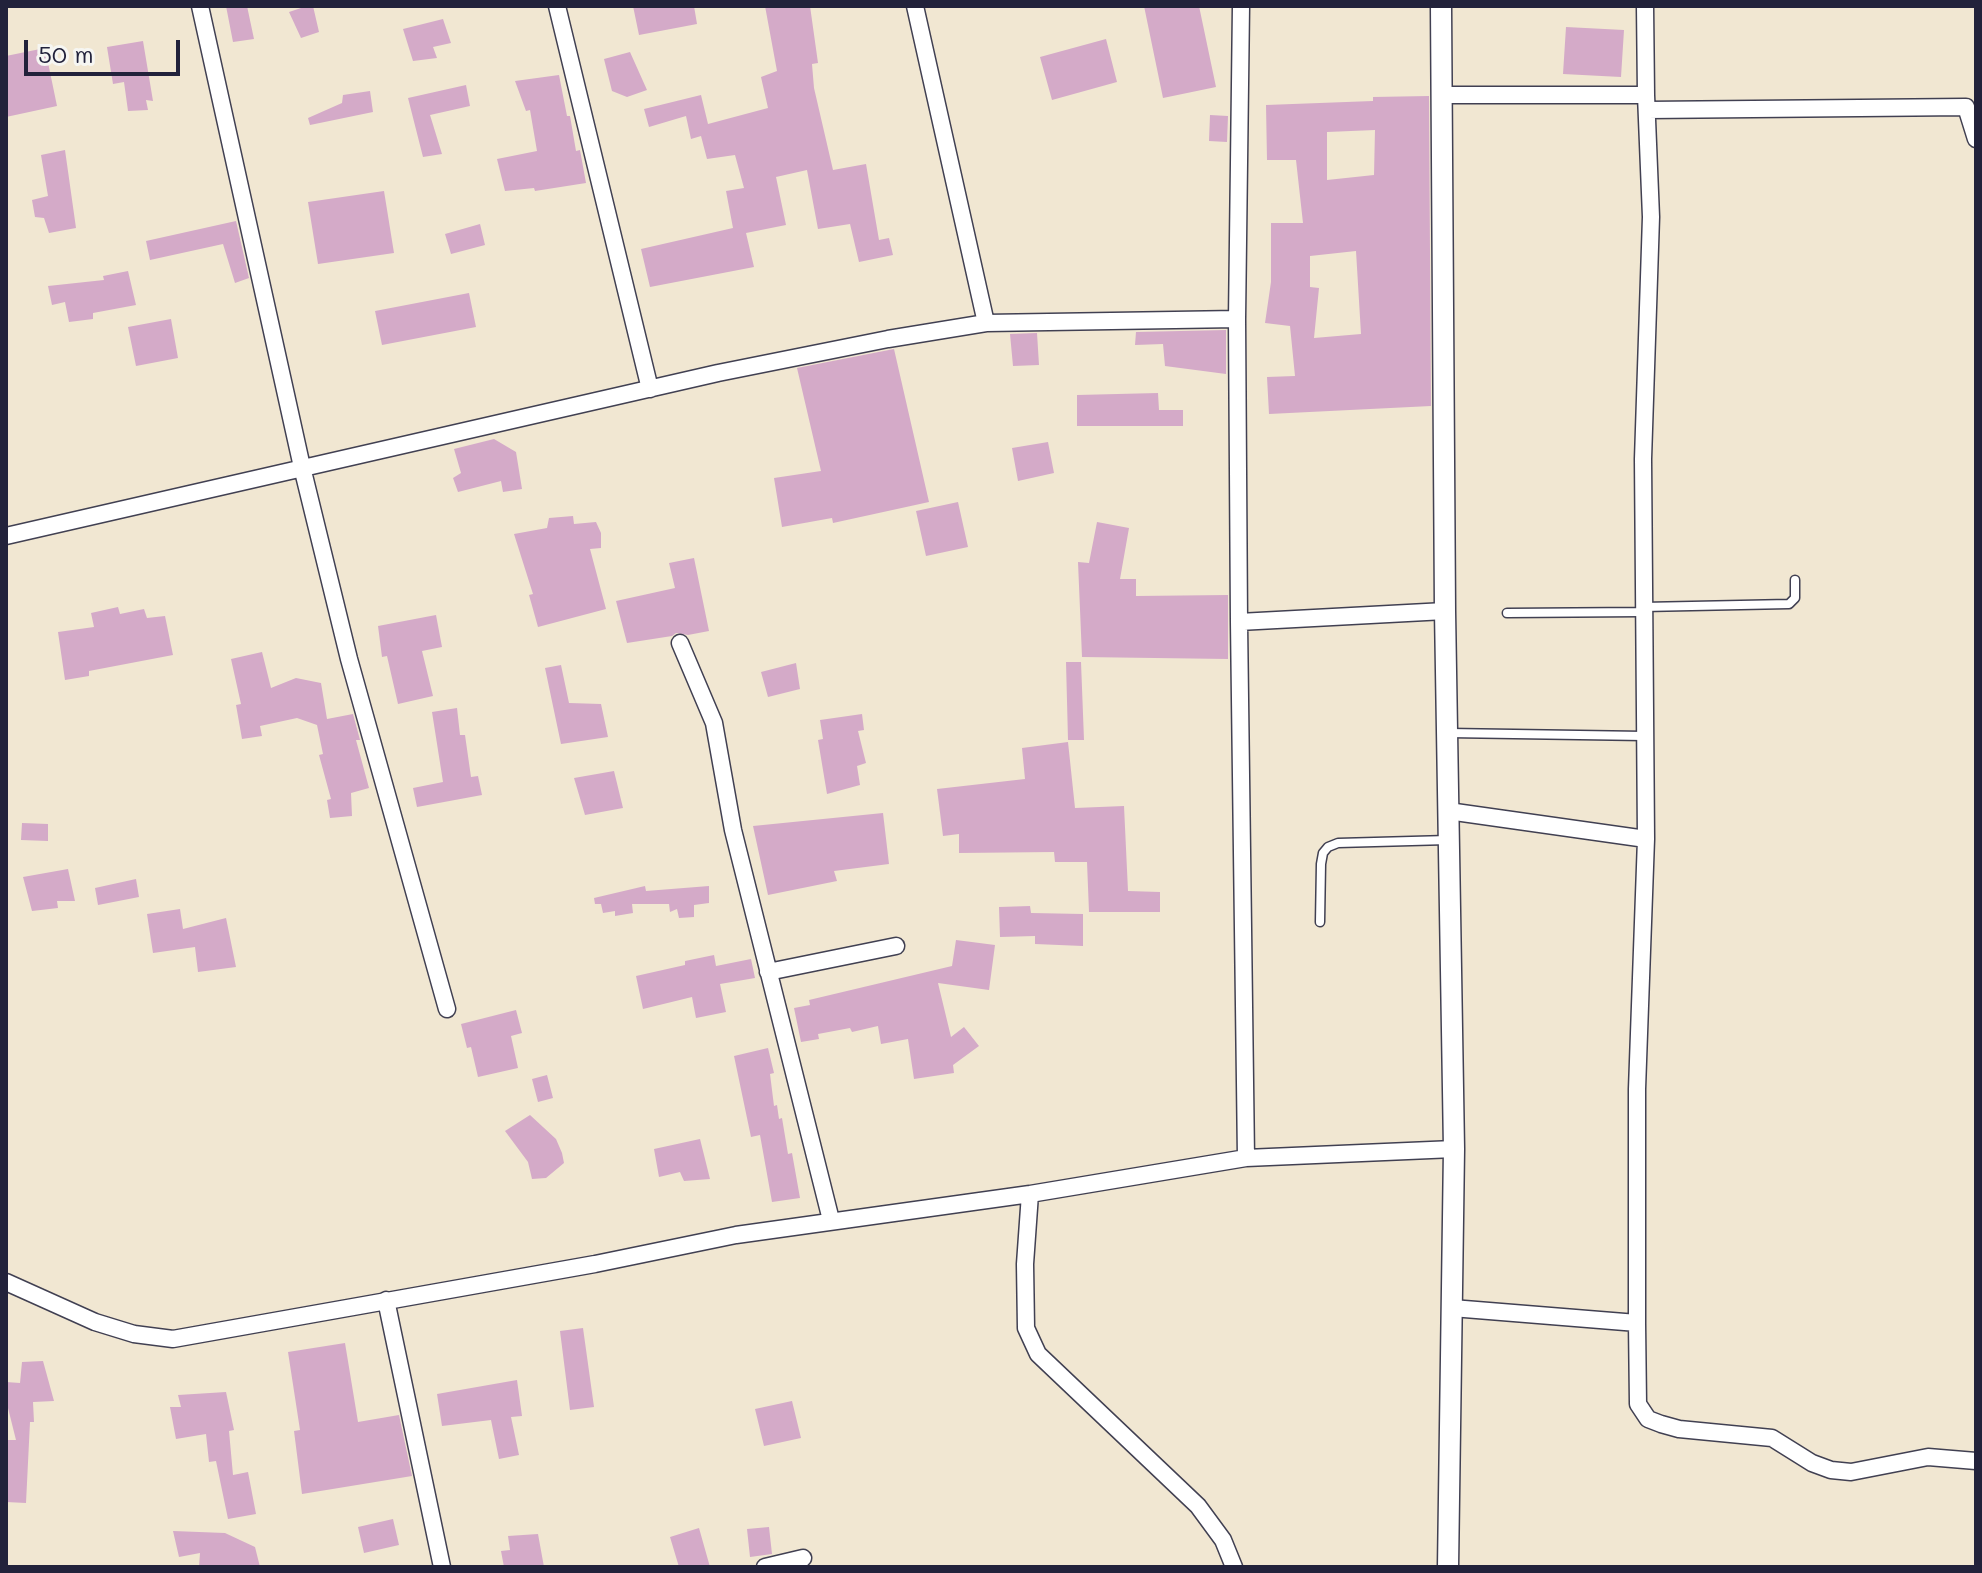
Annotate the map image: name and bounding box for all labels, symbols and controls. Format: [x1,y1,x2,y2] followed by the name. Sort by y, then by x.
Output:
[28,24,184,74] scale bar
[38,38,94,69] text: 50 m

